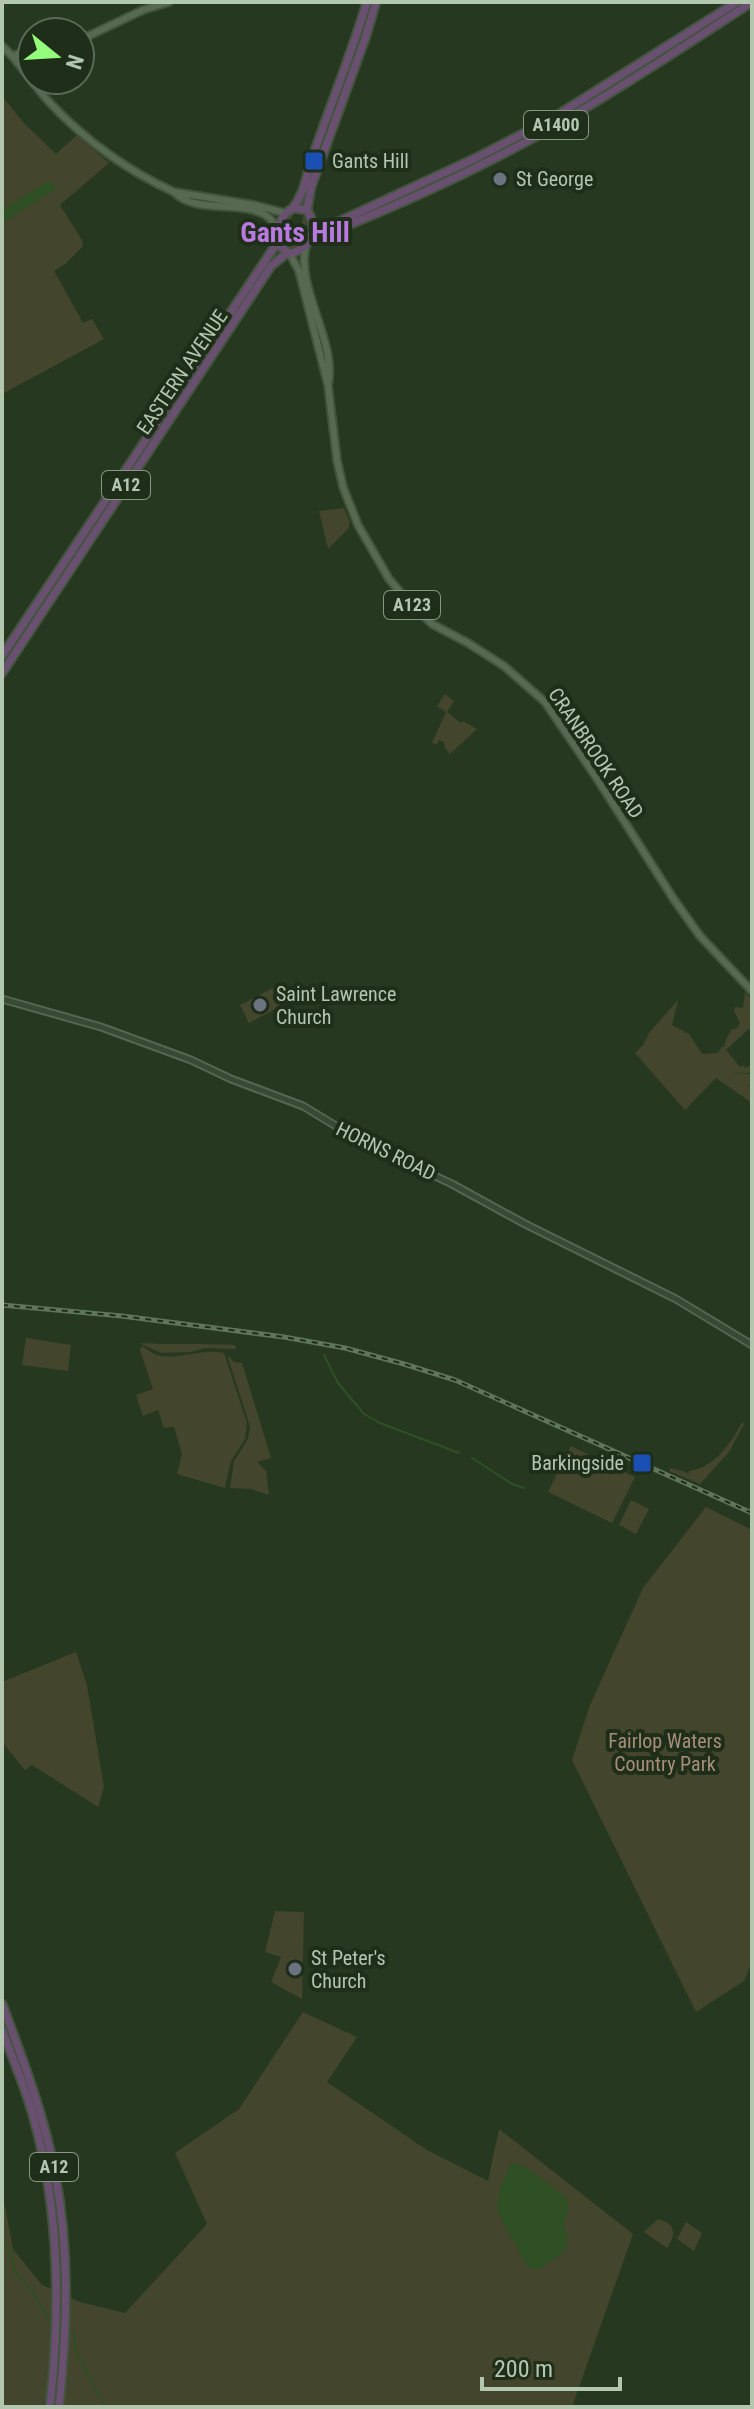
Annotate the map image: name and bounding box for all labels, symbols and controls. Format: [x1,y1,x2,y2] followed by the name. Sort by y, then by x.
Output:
[16,16,96,96] north arrow
[61,52,89,72] text: N
[524,111,588,139] road number: A1400
[332,149,409,173] place label: Gants Hill
[303,150,325,172] marker: Gants Hill
[516,167,593,191] place label: St George
[491,170,509,188] marker: St George
[240,216,350,249] district label: Gants Hill
[131,305,233,439] street label: EASTERN AVENUE
[102,471,150,499] road number: A12
[384,591,440,619] road number: A123
[543,683,649,823] street label: CRANBROOK ROAD
[276,982,396,1029] place label: Saint Lawrence Church
[251,996,269,1014] marker: Saint Lawrence Church
[332,1117,440,1185] street label: HORNS ROAD
[531,1451,624,1475] place label: Barkingside
[631,1452,653,1474] marker: Barkingside
[608,1729,722,1776] park label: Fairlop Waters Country Park
[311,1946,386,1993] place label: St Peter's Church
[286,1960,304,1978] marker: St Peter's Church
[30,2153,78,2181] road number: A12
[482,2341,620,2391] scale bar
[494,2355,553,2383] text: 200 m

